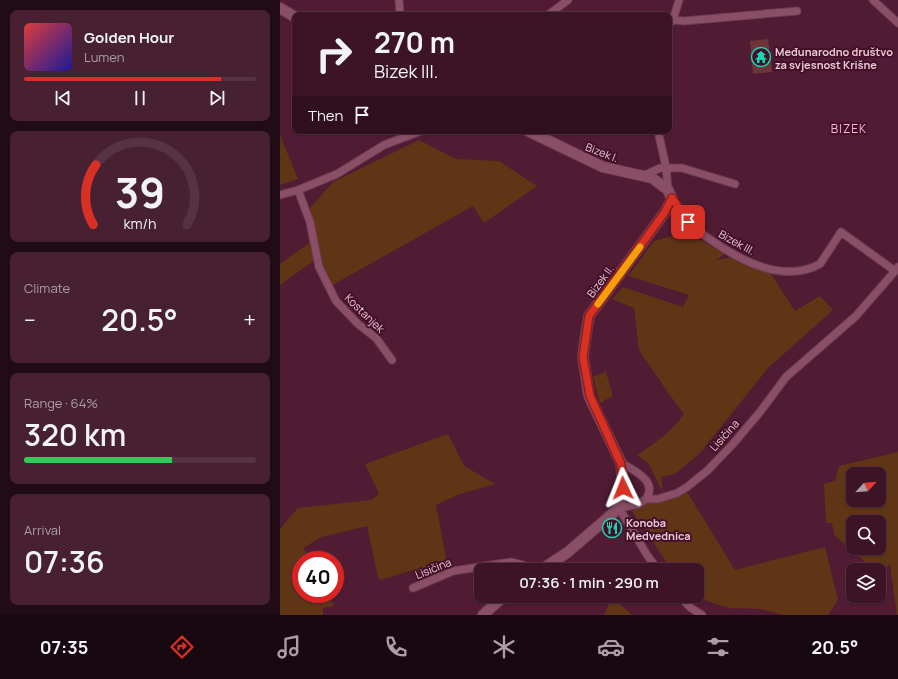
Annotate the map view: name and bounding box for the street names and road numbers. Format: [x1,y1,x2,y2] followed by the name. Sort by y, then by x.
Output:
[583,139,621,165] street label: Bizek I.
[716,226,758,258] street label: Bizek III.
[583,262,617,300] street label: Bizek II.
[342,290,389,336] street label: Kostanjek
[706,416,742,454] street label: Lisičina
[413,554,453,582] street label: Lisičina

